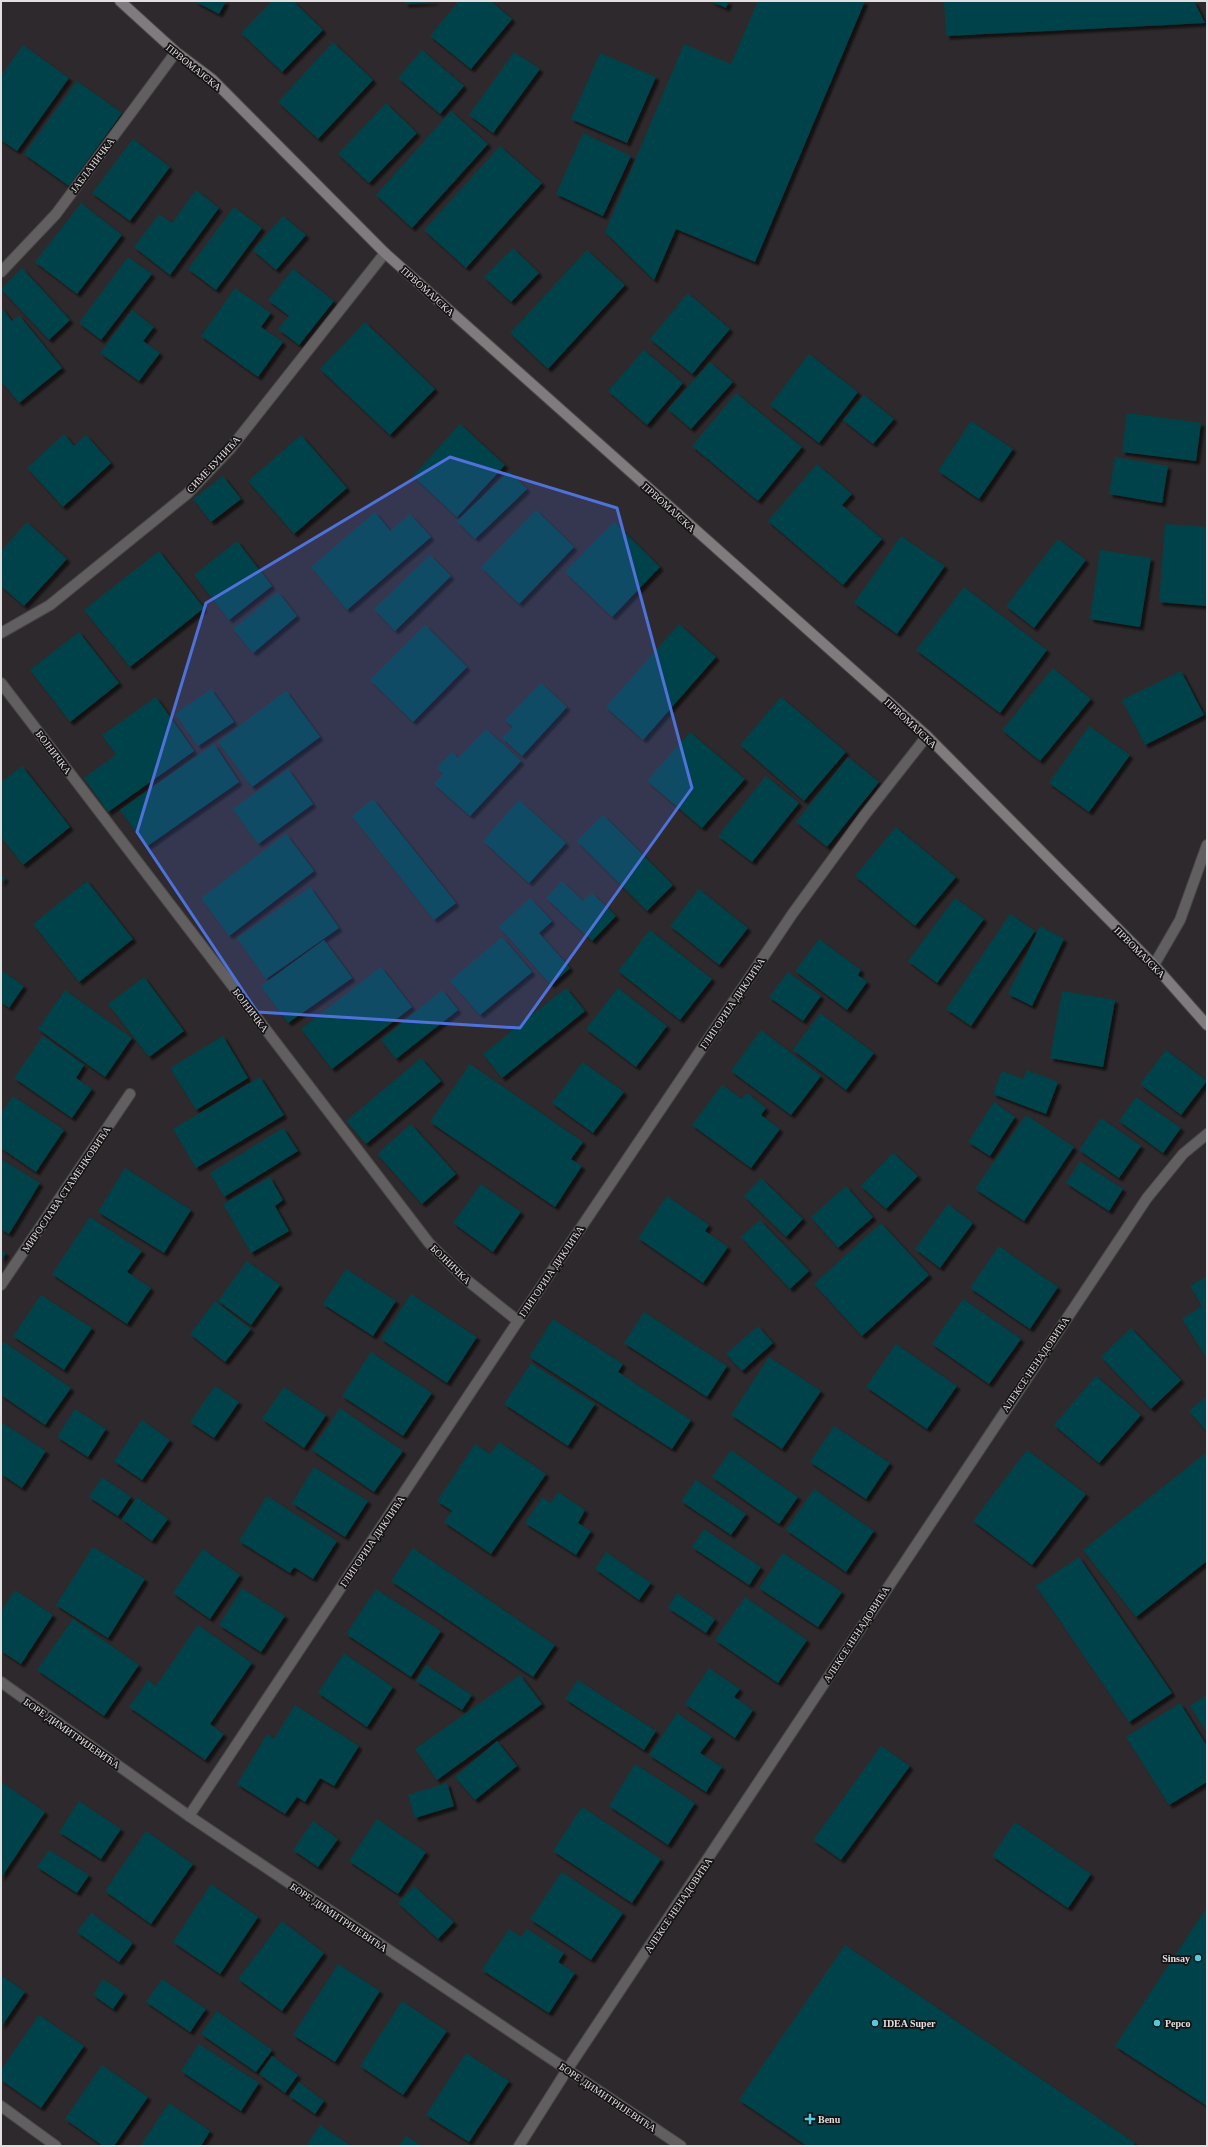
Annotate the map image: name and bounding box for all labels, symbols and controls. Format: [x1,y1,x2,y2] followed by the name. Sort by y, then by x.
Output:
[164,42,224,93] street label: ПРВОМАЈСКА
[68,135,117,195] street label: ЈАБЛАНИЧКА
[399,265,457,318] street label: ПРВОМАЈСКА
[184,433,243,495] street label: СИМЕ БУНИЋА
[640,481,698,534] street label: ПРВОМАЈСКА
[882,696,940,751] street label: ПРВОМАЈСКА
[34,728,74,777] street label: БОЈНИЧКА
[1112,925,1168,981] street label: ПРВОМАЈСКА
[698,955,767,1051] street label: ГЛИГОРИЈА ДИКЛИЋА
[231,986,271,1035] street label: БОЈНИЧКА
[20,1124,113,1254] street label: МИРОСЛАВА СТАМЕНКОВИЋА
[517,1223,586,1319] street label: ГЛИГОРИЈА ДИКЛИЋА
[428,1242,474,1287] street label: БОЈНИЧКА
[999,1314,1072,1414] street label: АЛЕКСЕ НЕНАДОВИЋА
[338,1493,407,1589] street label: ГЛИГОРИЈА ДИКЛИЋА
[821,1584,892,1684] street label: АЛЕКСЕ НЕНАДОВИЋА
[22,1696,122,1771] street label: БОРЕ ДИМИТРИЈЕВИЋА
[642,1855,715,1955] street label: АЛЕКСЕ НЕНАДОВИЋА
[288,1881,390,1954] street label: БОРЕ ДИМИТРИЈЕВИЋА
[1162,1953,1190,1964] place label: Sinsay
[1193,1953,1203,1963] marker: Sinsay
[870,2018,880,2028] marker: IDEA Super
[883,2018,936,2029] place label: IDEA Super
[1152,2018,1162,2028] marker: Pepco
[1165,2018,1191,2029] place label: Pepco
[557,2061,659,2134] street label: БОРЕ ДИМИТРИЈЕВИЋА
[805,2114,815,2124] marker: Benu
[818,2114,841,2125] place label: Benu

